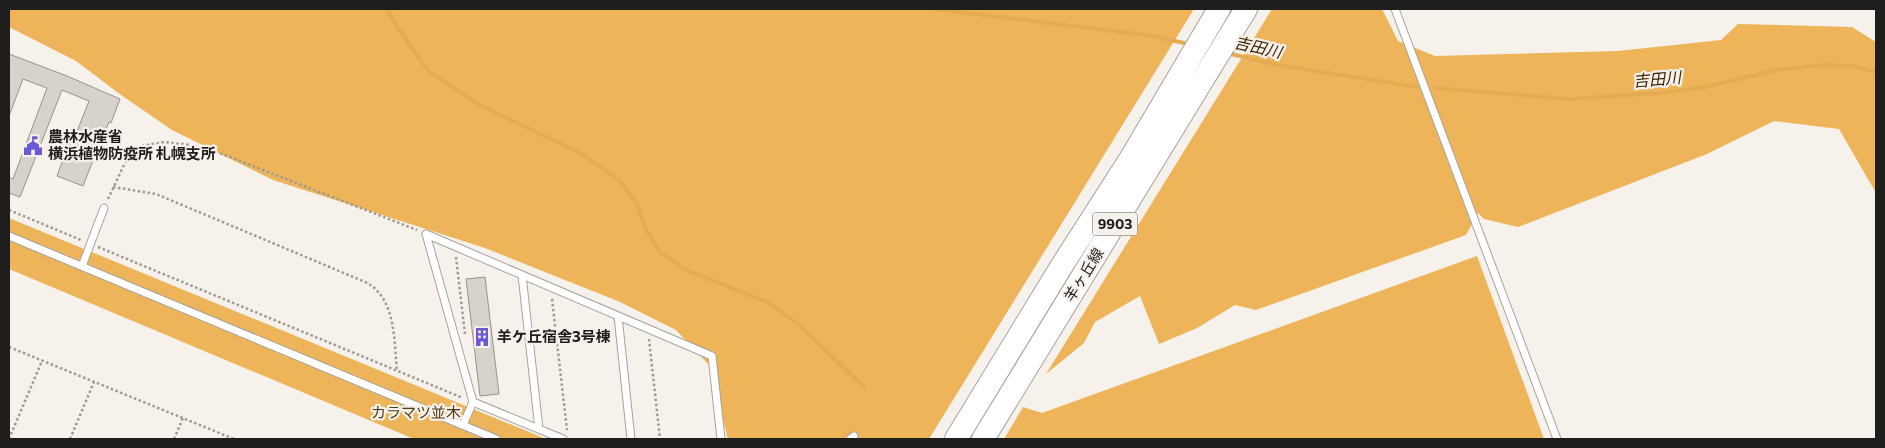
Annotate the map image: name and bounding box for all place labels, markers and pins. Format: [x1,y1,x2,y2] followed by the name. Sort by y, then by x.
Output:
[48,127,216,162] place label: 農林水産省 横浜植物防疫所 札幌支所
[22,135,44,157] public building icon: 農林水産省 横浜植物防疫所 札幌支所
[471,326,493,348] building icon: 羊ケ丘宿舎3号棟
[497,327,611,345] place label: 羊ケ丘宿舎3号棟

